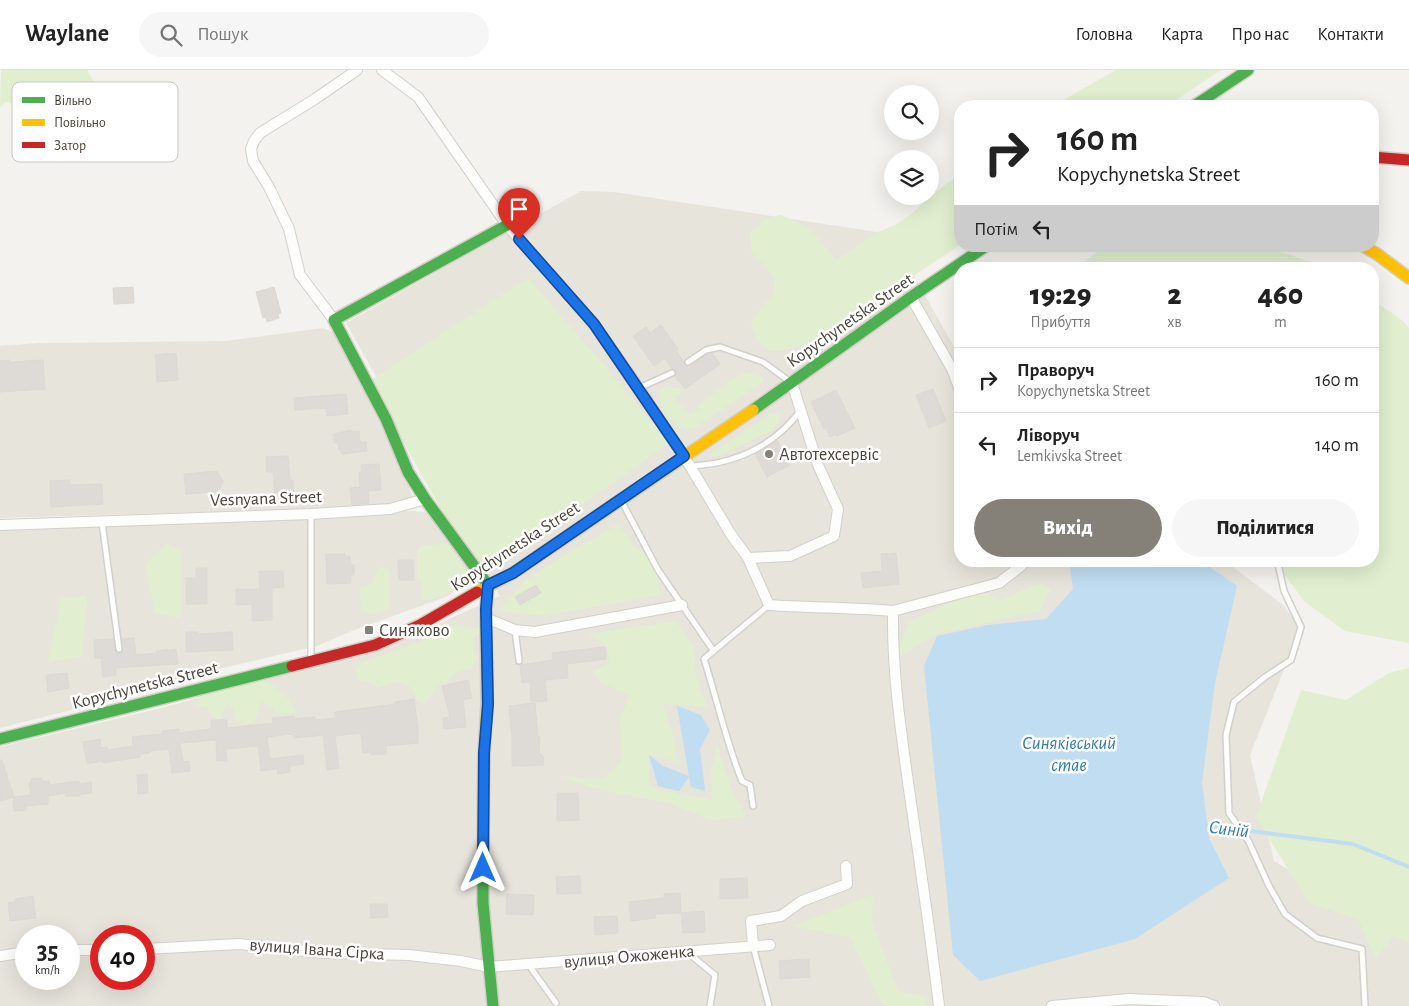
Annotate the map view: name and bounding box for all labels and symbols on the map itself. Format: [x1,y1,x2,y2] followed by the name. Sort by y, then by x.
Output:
[12,82,178,162] legend
[54,94,92,108] text: Вільно
[54,116,106,130] text: Повільно
[54,139,86,153] text: Затор
[498,188,540,239] pin
[784,270,917,371] street label: Kopychynetska Street
[779,446,879,464] place label: Автотехсервіс
[763,448,775,460] marker: Автотехсервіс
[210,488,322,510] street label: Vesnyana Street
[448,498,583,595] street label: Kopychynetska Street
[379,622,449,640] place label: Синяково
[363,624,375,636] marker: Синяково
[70,659,220,713] street label: Kopychynetska Street
[1022,734,1116,775] water label: Синяківський став
[1208,818,1250,841] water label: Синій
[456,841,508,893] position arrow
[90,925,155,990] speed limit sign: 40
[249,936,385,964] street label: вулиця Івана Сірка
[563,942,695,972] street label: вулиця Ожоженка

